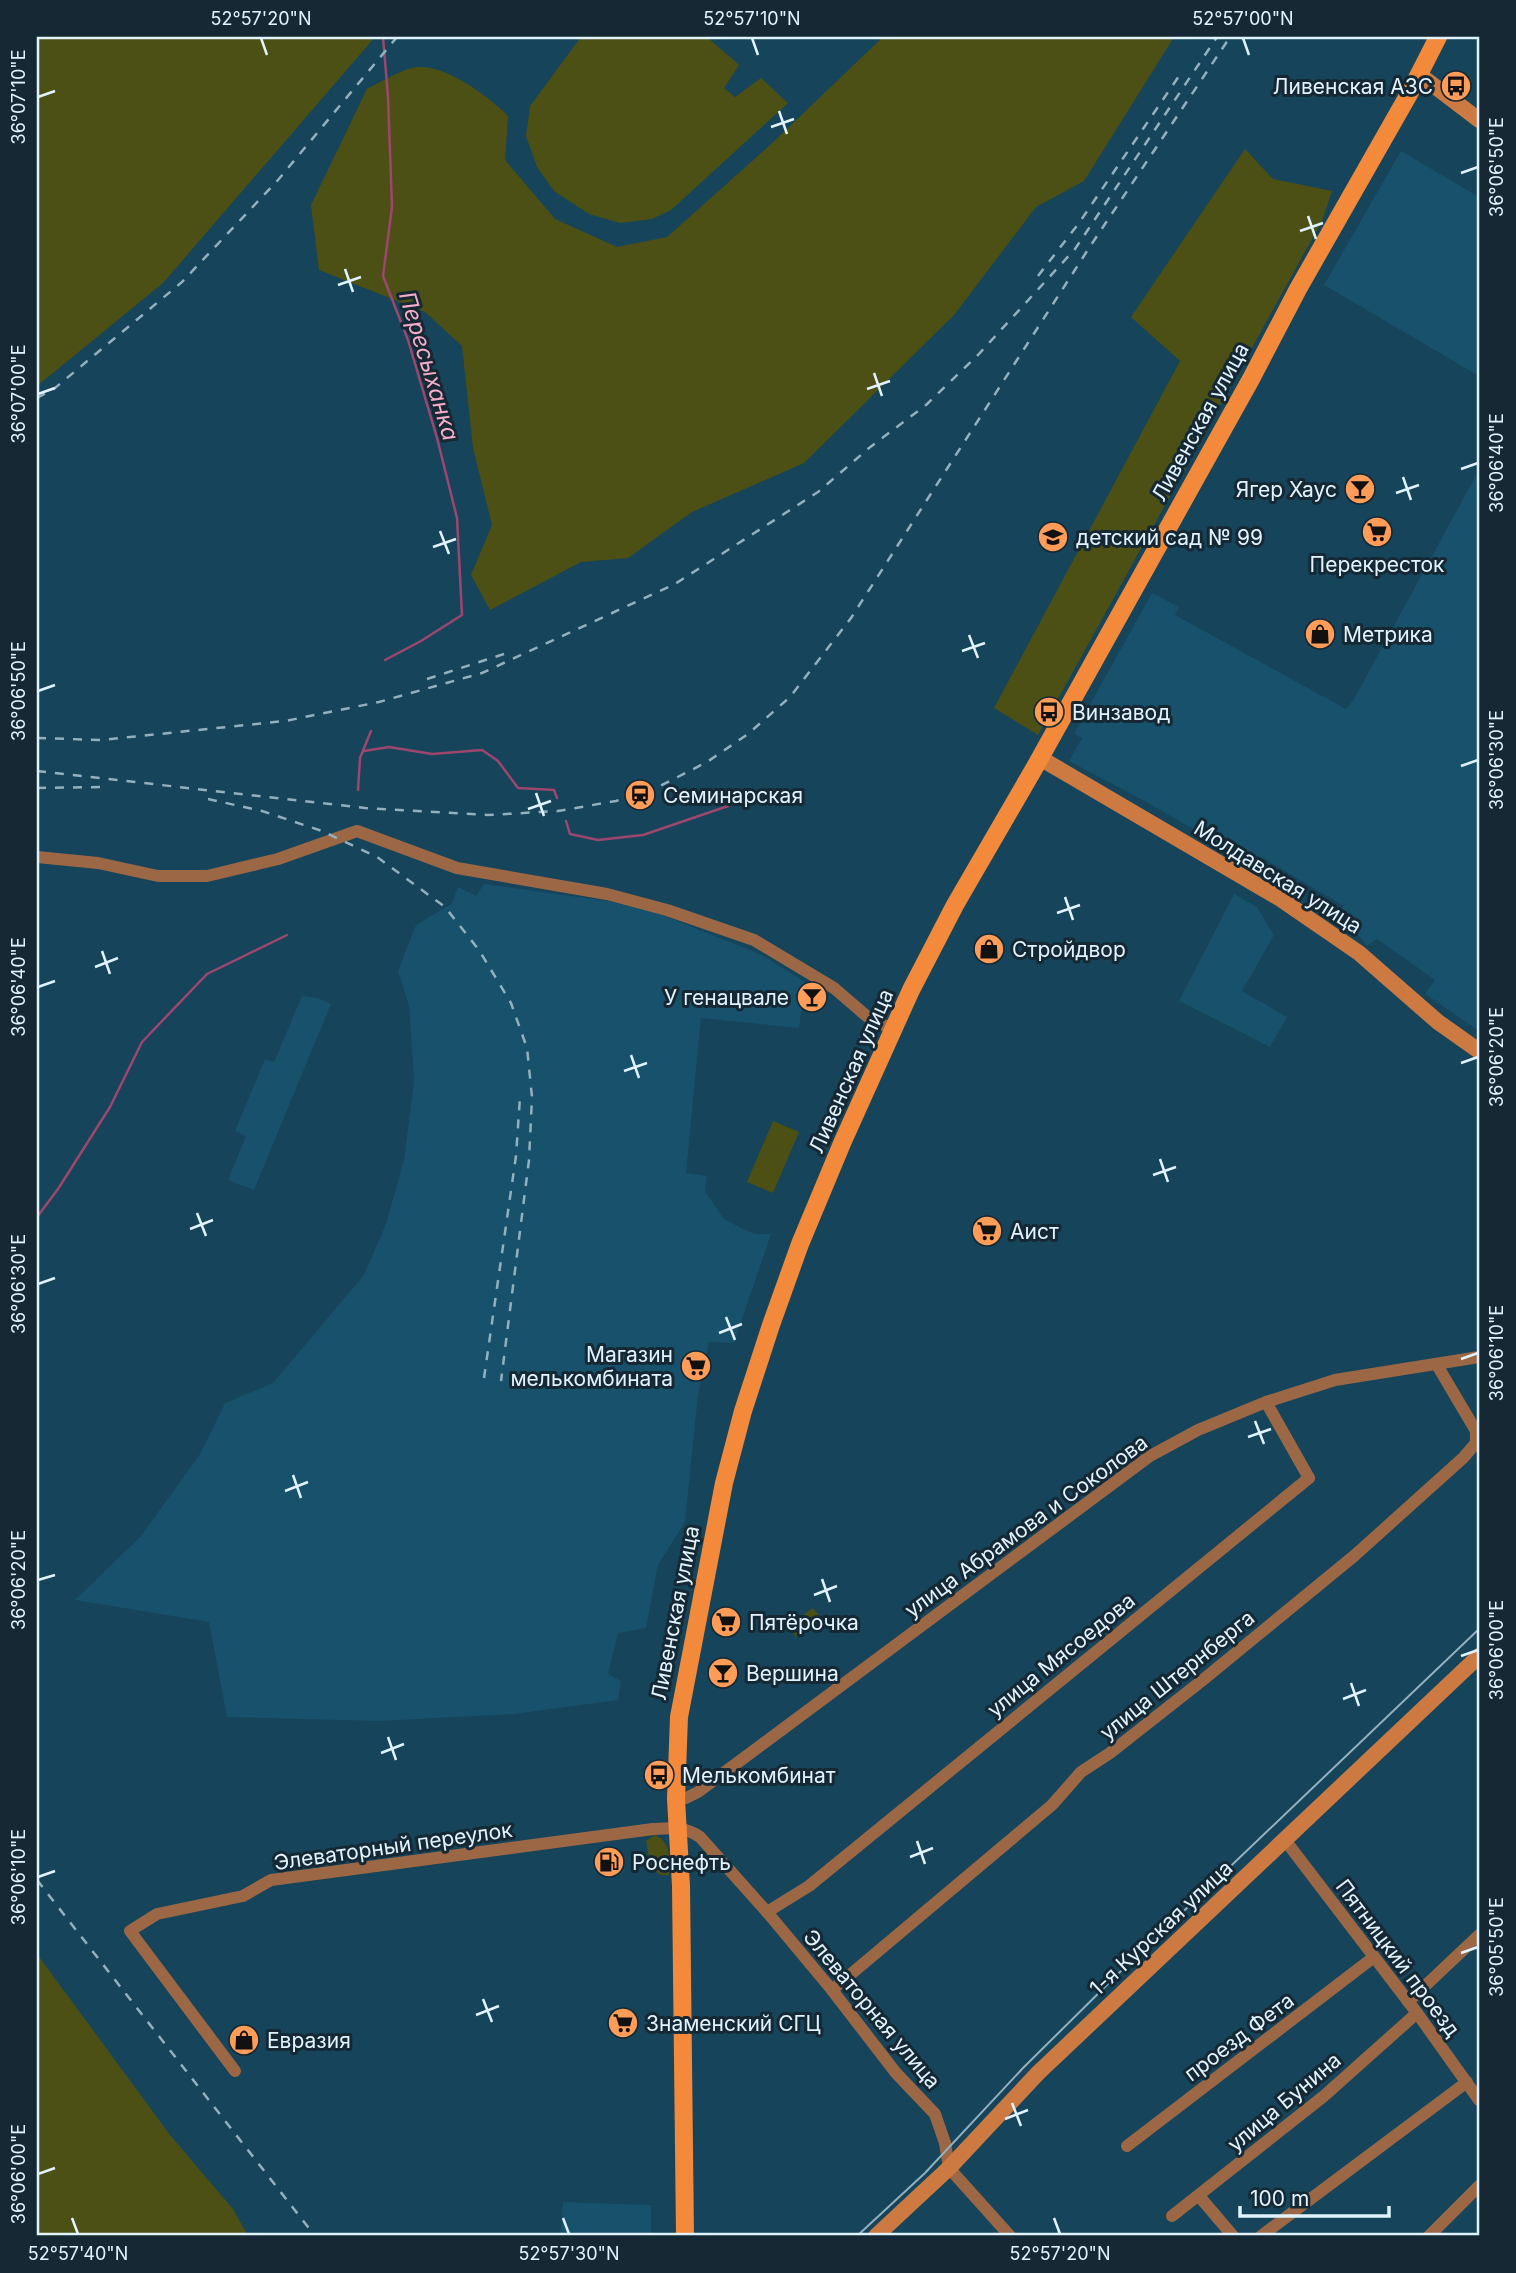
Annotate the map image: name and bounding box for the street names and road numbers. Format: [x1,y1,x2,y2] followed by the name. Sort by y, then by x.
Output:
[1146,339,1254,505] street label: Ливенская улица
[1190,815,1366,939] street label: Молдавская улица
[804,985,898,1157] street label: Ливенская улица
[900,1430,1152,1622] street label: улица Абрамова и Соколова
[646,1524,704,1702] street label: Ливенская улица
[982,1588,1140,1722] street label: улица Мясоедова
[1095,1605,1259,1745] street label: улица Штернберга
[272,1817,514,1875] street label: Элеваторный переулок
[1084,1855,1238,2001] street label: 1-я Курская улица
[1331,1874,1465,2042] street label: Пятницкий проезд
[798,1924,946,2094] street label: Элеваторная улица
[1179,1988,1299,2086] street label: проезд Фета
[1222,2047,1346,2157] street label: улица Бунина

